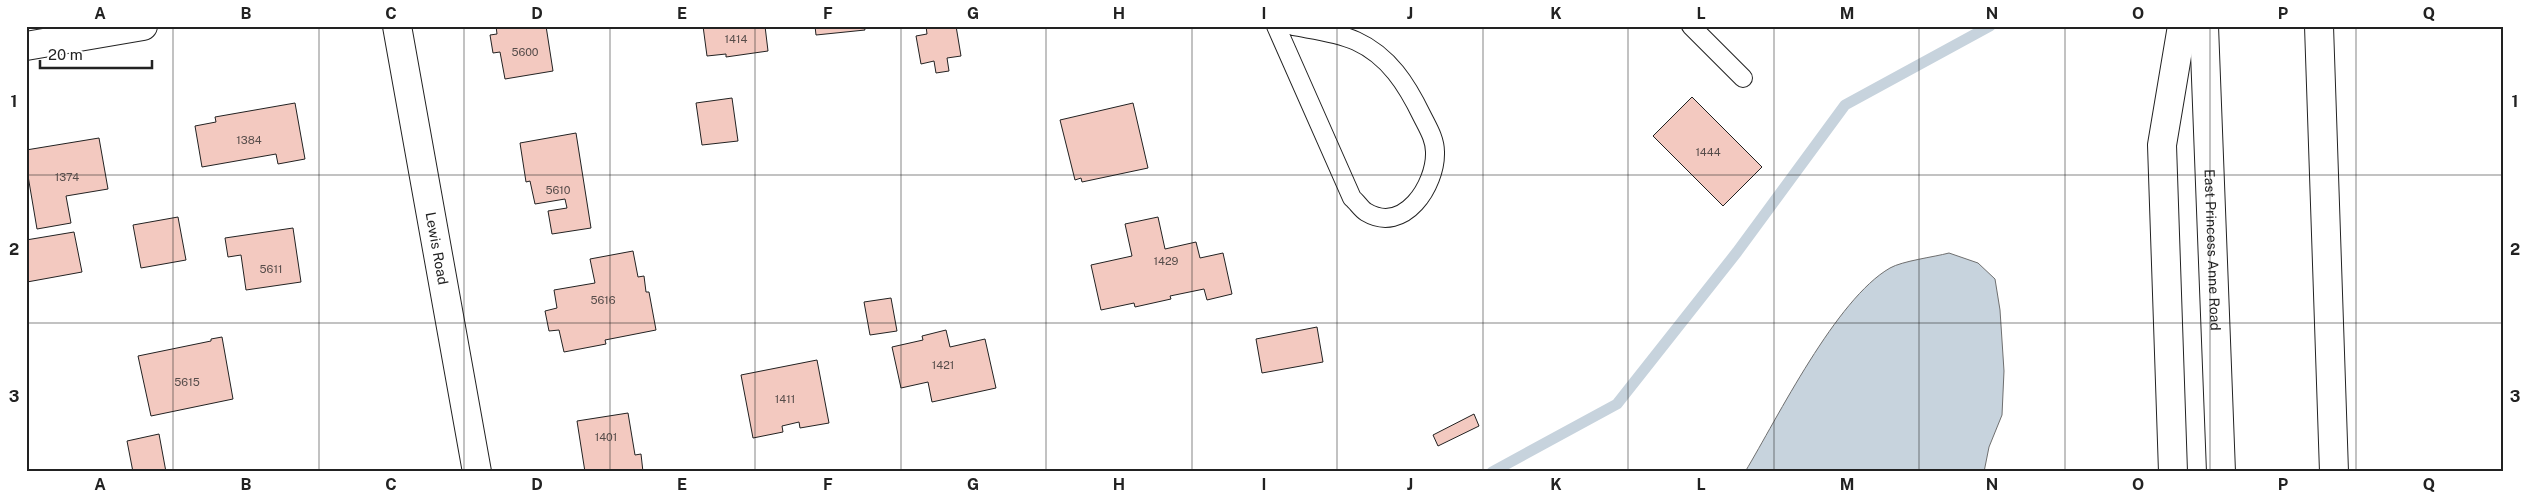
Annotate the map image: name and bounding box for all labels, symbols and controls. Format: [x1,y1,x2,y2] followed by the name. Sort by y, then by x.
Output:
[94,4,106,23] text: A
[241,4,252,23] text: B
[385,4,397,23] text: C
[531,4,543,23] text: D
[677,4,687,23] text: E
[823,4,833,23] text: F
[967,4,979,23] text: G
[1113,4,1125,23] text: H
[1262,4,1266,23] text: I
[1407,4,1413,23] text: J
[1550,4,1562,23] text: K
[1696,4,1706,23] text: L
[1840,4,1854,23] text: M
[1986,4,1998,23] text: N
[2132,4,2144,23] text: O
[2278,4,2288,23] text: P
[2423,4,2435,23] text: Q
[725,33,747,45] house number: 1414
[40,38,152,70] scale bar
[48,46,83,63] text: 20 m
[511,46,539,58] house number: 5600
[11,92,17,111] text: 1
[2512,92,2518,111] text: 1
[236,134,262,146] house number: 1384
[1695,146,1721,158] house number: 1444
[2201,169,2224,331] street label: East Princess Anne Road
[55,171,79,183] house number: 1374
[545,184,571,196] house number: 5610
[423,211,451,286] street label: Lewis Road
[9,240,19,259] text: 2
[2510,240,2520,259] text: 2
[1154,255,1179,267] house number: 1429
[260,263,282,275] house number: 5611
[590,294,616,306] house number: 5616
[932,359,954,371] house number: 1421
[174,376,200,388] house number: 5615
[9,387,19,406] text: 3
[2510,387,2520,406] text: 3
[775,393,795,405] house number: 1411
[595,431,617,443] house number: 1401
[94,475,106,494] text: A
[241,475,252,494] text: B
[385,475,397,494] text: C
[531,475,543,494] text: D
[677,475,687,494] text: E
[823,475,833,494] text: F
[967,475,979,494] text: G
[1113,475,1125,494] text: H
[1262,475,1266,494] text: I
[1407,475,1413,494] text: J
[1550,475,1562,494] text: K
[1696,475,1706,494] text: L
[1840,475,1854,494] text: M
[1986,475,1998,494] text: N
[2132,475,2144,494] text: O
[2278,475,2288,494] text: P
[2423,475,2435,494] text: Q

